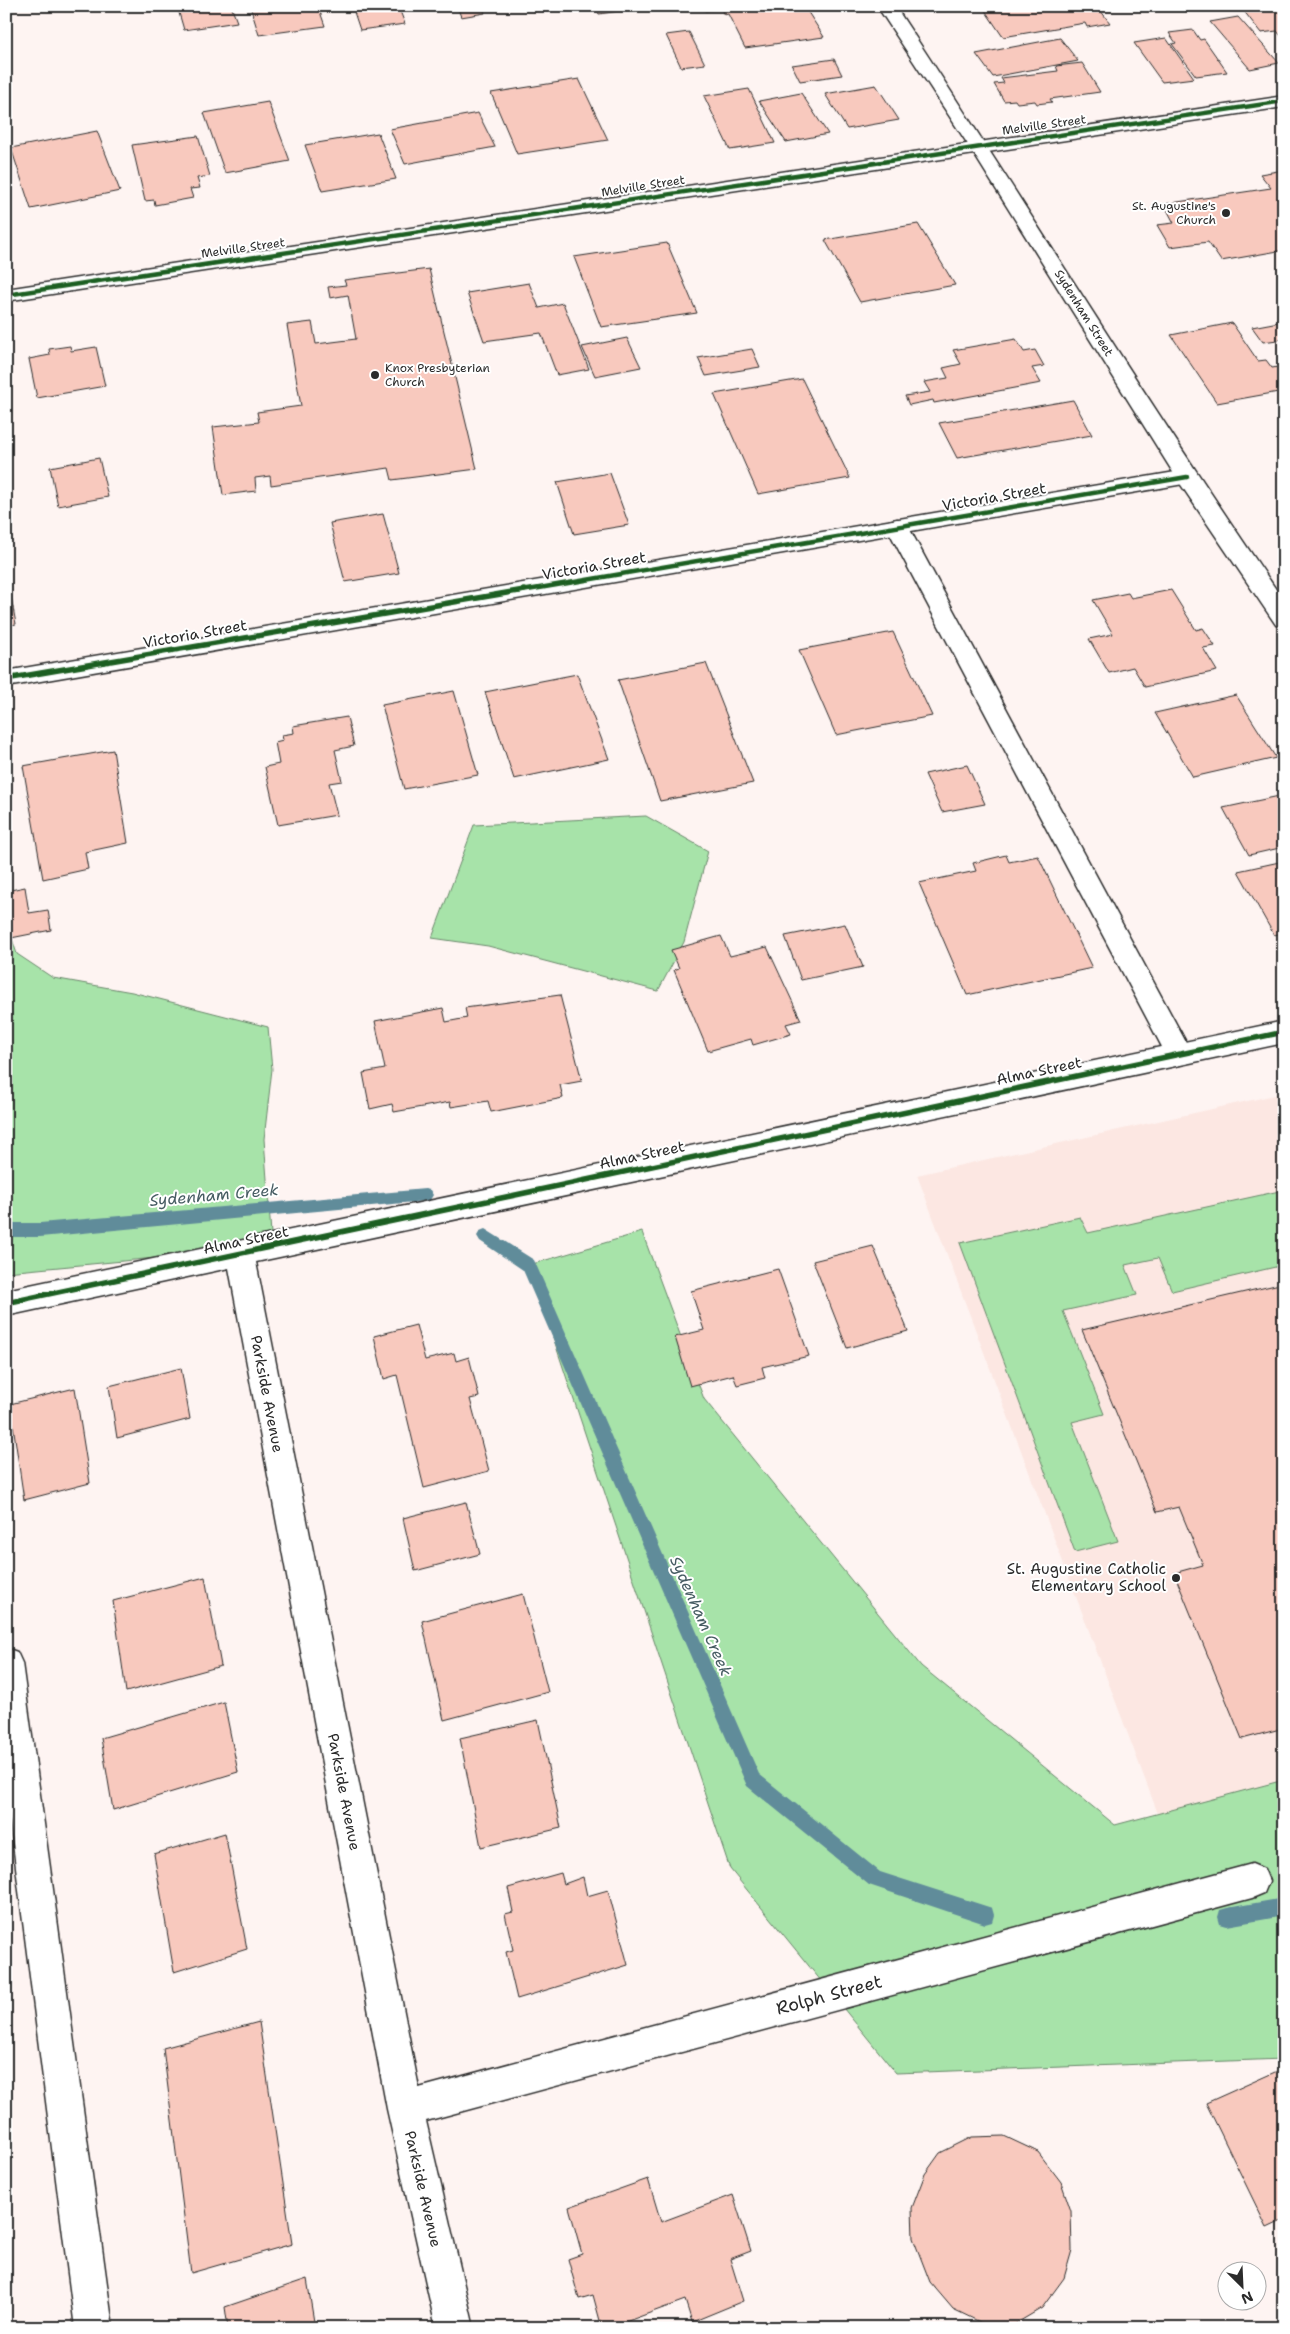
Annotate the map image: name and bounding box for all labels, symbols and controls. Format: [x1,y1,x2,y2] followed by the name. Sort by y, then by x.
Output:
[1001,111,1087,139] street label: Melville Street
[600,171,686,201] street label: Melville Street
[1132,198,1216,228] place label: St. Augustine's Church
[1220,207,1232,219] marker: St. Augustine's Church
[200,234,286,262] street label: Melville Street
[1051,267,1117,359] street label: Sydenham Street
[385,360,490,390] place label: Knox Presbyterian Church
[369,369,381,381] marker: Knox Presbyterian Church
[940,478,1048,516] street label: Victoria Street
[540,547,648,585] street label: Victoria Street
[141,615,249,653] street label: Victoria Street
[994,1052,1084,1090] street label: Alma Street
[597,1136,687,1174] street label: Alma Street
[149,1179,279,1211] water label: Sydenham Creek
[201,1221,291,1259] street label: Alma Street
[246,1334,288,1454] street label: Parkside Avenue
[665,1553,737,1679] water label: Sydenham Creek
[1007,1559,1166,1596] place label: St. Augustine Catholic Elementary School
[1170,1572,1182,1584] marker: St. Augustine Catholic Elementary School
[323,1732,365,1852] street label: Parkside Avenue
[773,1969,885,2021] street label: Rolph Street
[400,2129,446,2249] street label: Parkside Avenue
[1218,2262,1268,2312] north arrow
[1239,2287,1256,2308] text: N

